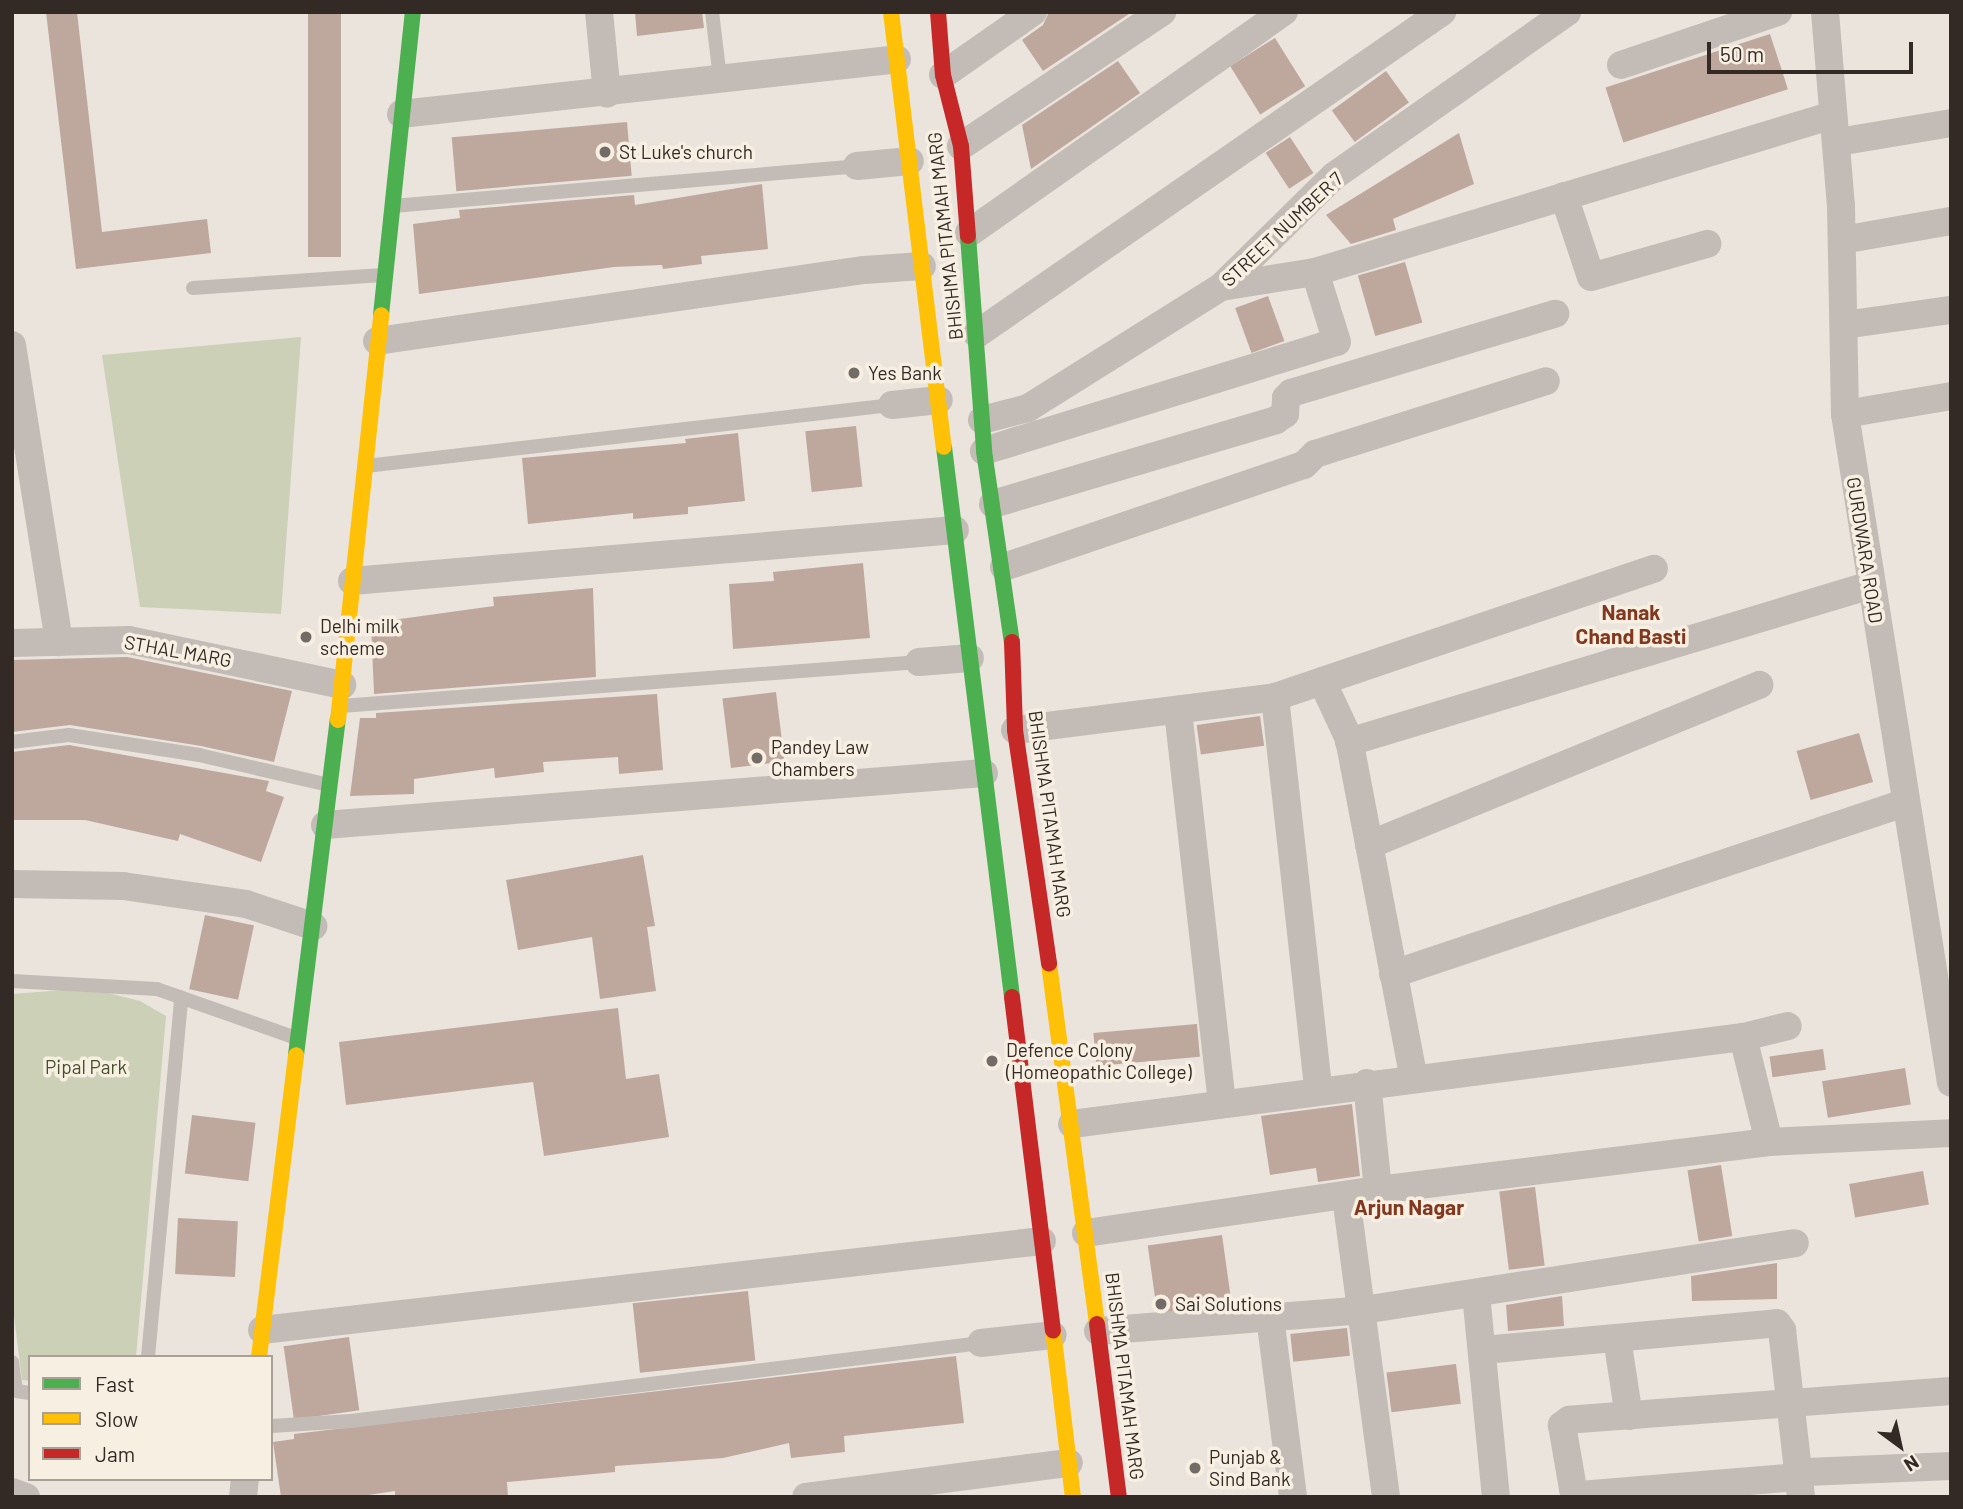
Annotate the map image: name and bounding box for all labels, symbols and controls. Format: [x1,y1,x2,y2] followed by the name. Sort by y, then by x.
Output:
[1711,28,1918,72] scale bar
[1720,41,1764,66] text: 50 m
[923,131,967,341] street label: BHISHMA PITAMAH MARG
[619,141,753,163] place label: St Luke's church
[597,144,613,160] marker: St Luke's church
[1217,167,1347,291] street label: STREET NUMBER 7
[868,362,942,384] place label: Yes Bank
[846,365,862,381] marker: Yes Bank
[1842,475,1888,625] street label: GURDWARA ROAD
[1576,599,1686,649] district label: Nanak Chand Basti
[320,615,400,659] place label: Delhi milk scheme
[298,629,314,645] marker: Delhi milk scheme
[123,630,233,672] street label: STHAL MARG
[1024,709,1076,919] street label: BHISHMA PITAMAH MARG
[771,736,869,780] place label: Pandey Law Chambers
[749,750,765,766] marker: Pandey Law Chambers
[1006,1039,1192,1083] place label: Defence Colony (Homeopathic College)
[984,1053,1000,1069] marker: Defence Colony (Homeopathic College)
[45,1056,127,1078] park label: Pipal Park
[1354,1194,1464,1220] district label: Arjun Nagar
[1101,1271,1149,1481] street label: BHISHMA PITAMAH MARG
[1175,1293,1282,1315] place label: Sai Solutions
[1153,1296,1169,1312] marker: Sai Solutions
[28,1355,273,1481] legend
[95,1371,135,1396] text: Fast
[95,1406,138,1431] text: Slow
[1865,1411,1935,1481] north arrow
[95,1441,135,1466] text: Jam
[1209,1446,1290,1490] place label: Punjab & Sind Bank
[1900,1451,1923,1477] text: N
[1187,1460,1203,1476] marker: Punjab & Sind Bank

